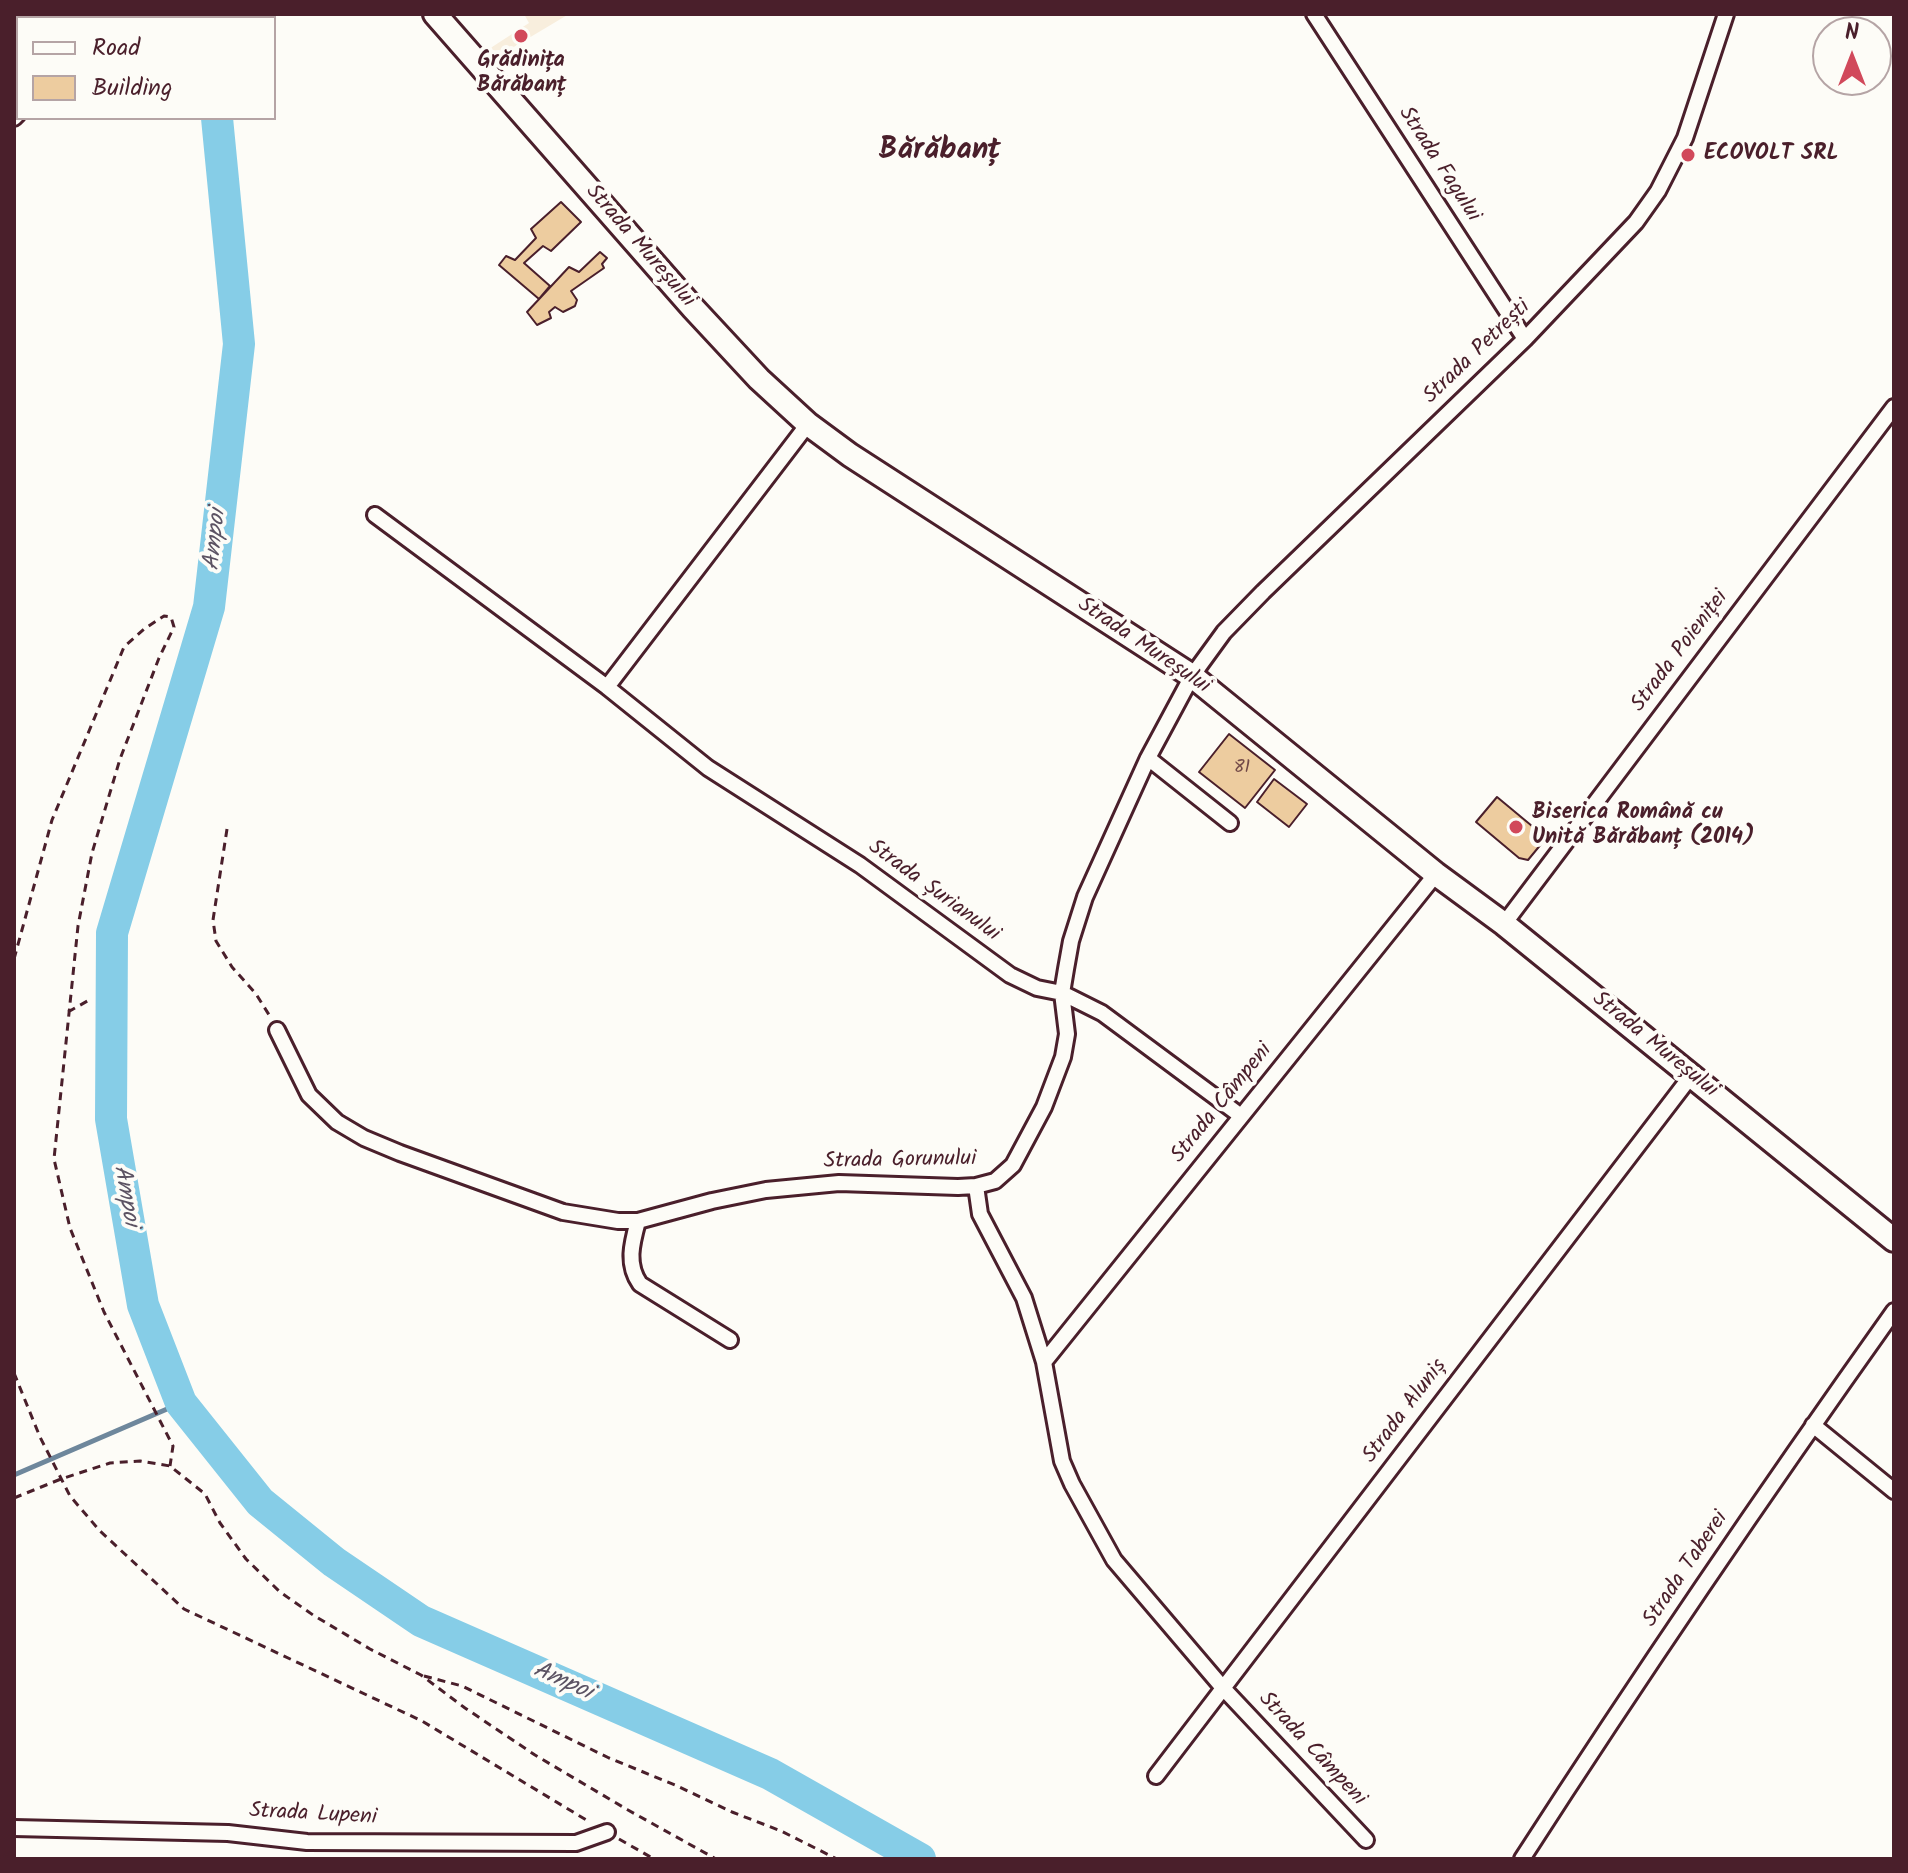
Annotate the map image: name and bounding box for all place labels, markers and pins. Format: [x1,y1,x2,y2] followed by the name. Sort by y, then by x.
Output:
[512,27,530,45] marker: Grădinița Bărăbanț
[477,49,565,100] place label: Grădinița Bărăbanț
[1704,142,1838,168] place label: ECOVOLT SRL
[1679,146,1697,164] marker: ECOVOLT SRL
[1532,801,1755,852] place label: Biserica Română cu Unită Bărăbanț (2014)
[1507,818,1525,836] marker: Biserica Română cu Unită Bărăbanț (2014)

